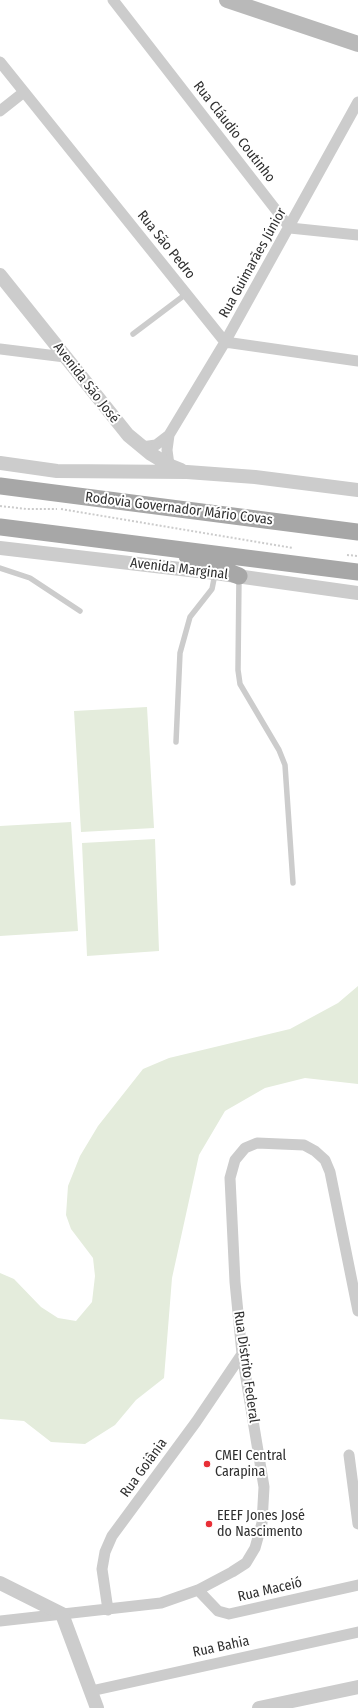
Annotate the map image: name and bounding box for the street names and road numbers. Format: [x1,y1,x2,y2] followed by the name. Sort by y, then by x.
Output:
[189,78,279,186] street label: Rua Cláudio Coutinho
[216,205,290,321] street label: Rua Guimarães Júnior
[133,208,199,282] street label: Rua São Pedro
[49,339,123,427] street label: Avenida São José
[84,489,274,529] street label: Rodovia Governador Mário Covas
[129,555,229,583] street label: Avenida Marginal
[230,1310,262,1424] street label: Rua Distrito Federal
[117,1435,171,1501] street label: Rua Goiânia
[236,1574,304,1606] street label: Rua Maceió
[191,1633,251,1661] street label: Rua Bahia

